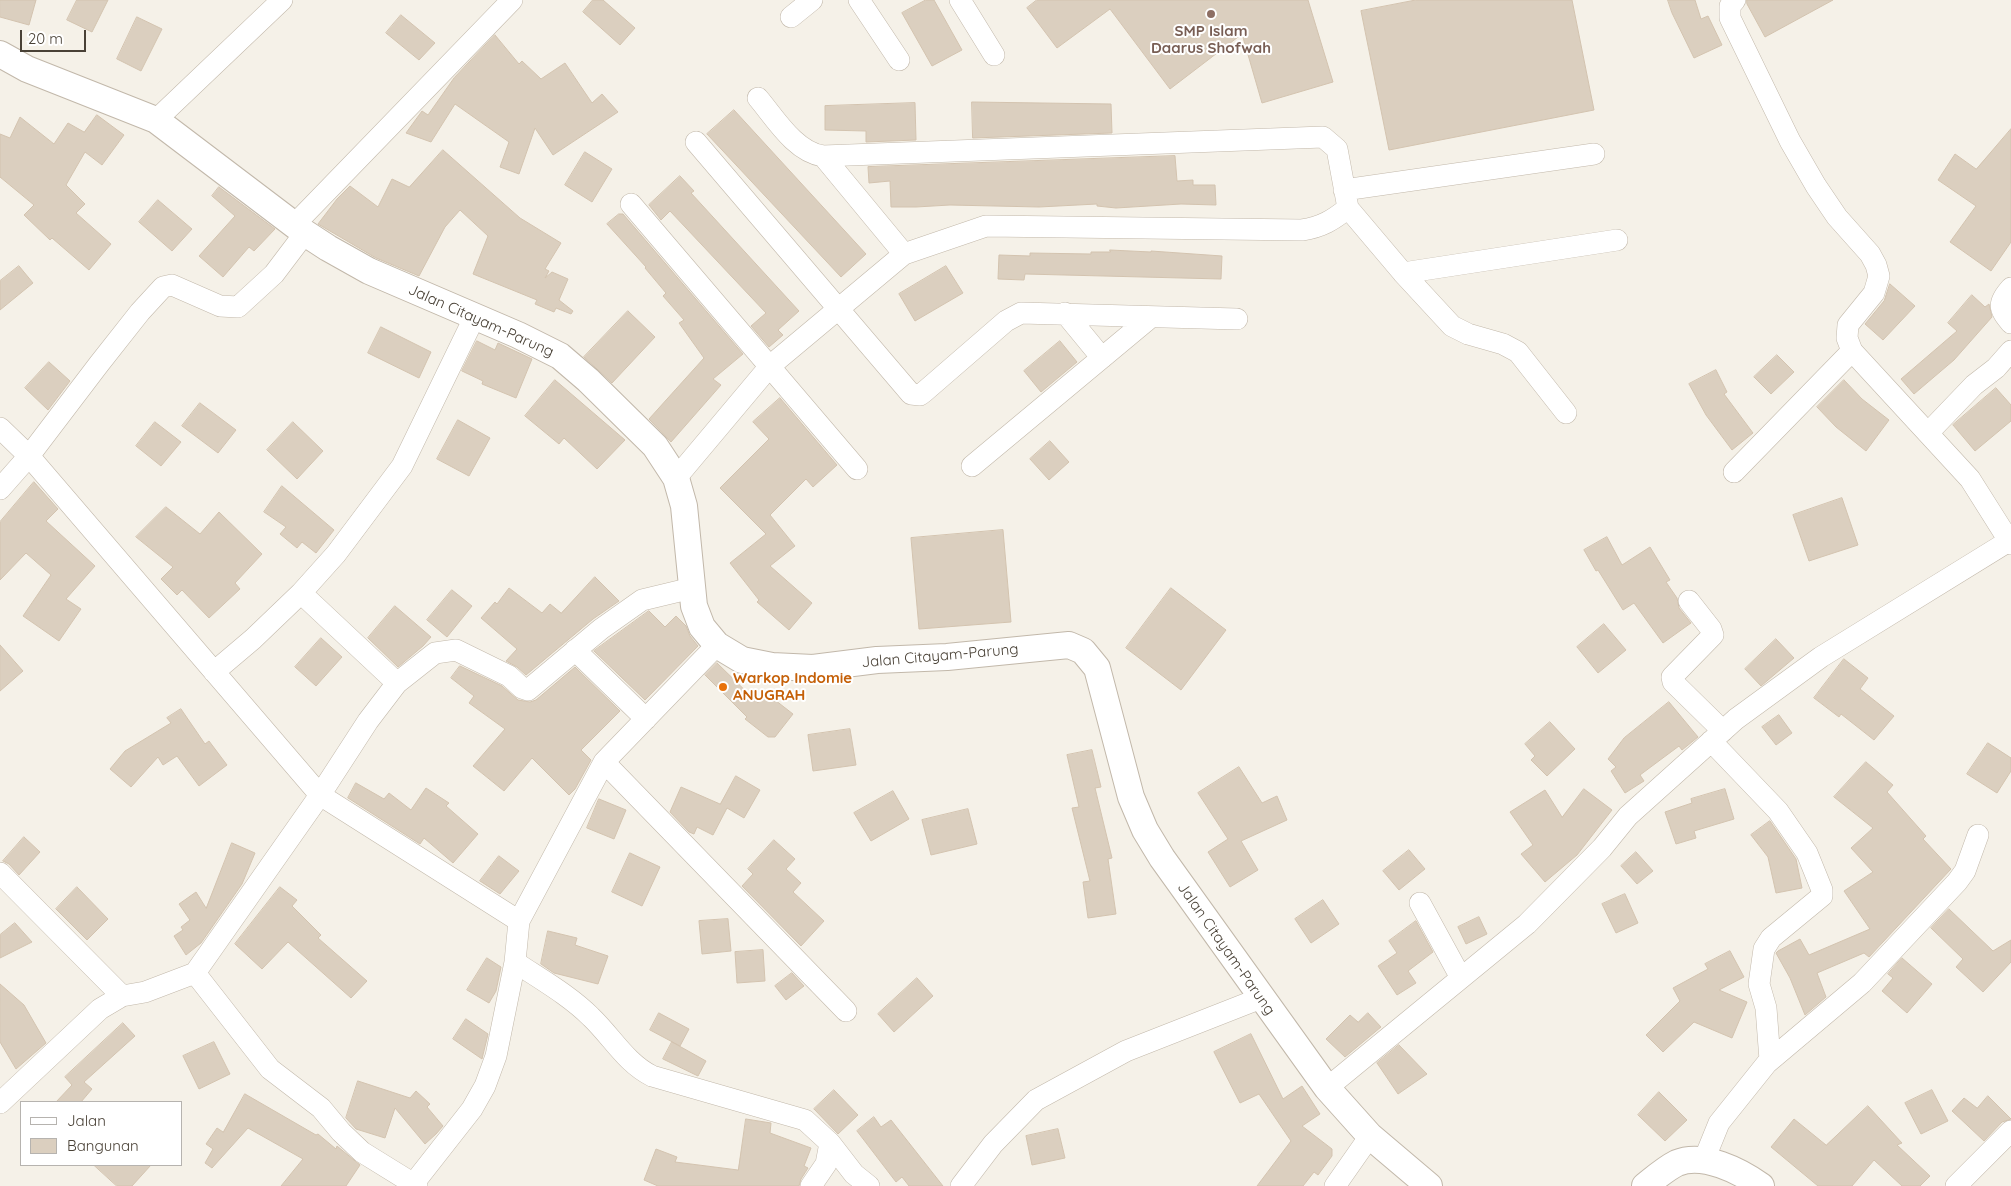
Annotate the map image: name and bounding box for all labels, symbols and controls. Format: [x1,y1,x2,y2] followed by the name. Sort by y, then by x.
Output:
[1205,8,1217,20] marker: SMP Islam Daarus Shofwah
[22,20,89,52] scale bar
[1151,22,1271,57] place label: SMP Islam Daarus Shofwah
[28,29,63,48] text: 20 m
[405,281,557,361] street label: Jalan Citayam-Parung
[861,640,1019,672] street label: Jalan Citayam-Parung
[733,669,852,704] place label: Warkop Indomie ANUGRAH
[717,681,729,693] marker: Warkop Indomie ANUGRAH
[1173,879,1279,1019] street label: Jalan Citayam-Parung
[20,1101,182,1166] legend
[67,1111,106,1130] text: Jalan
[67,1136,139,1155] text: Bangunan

